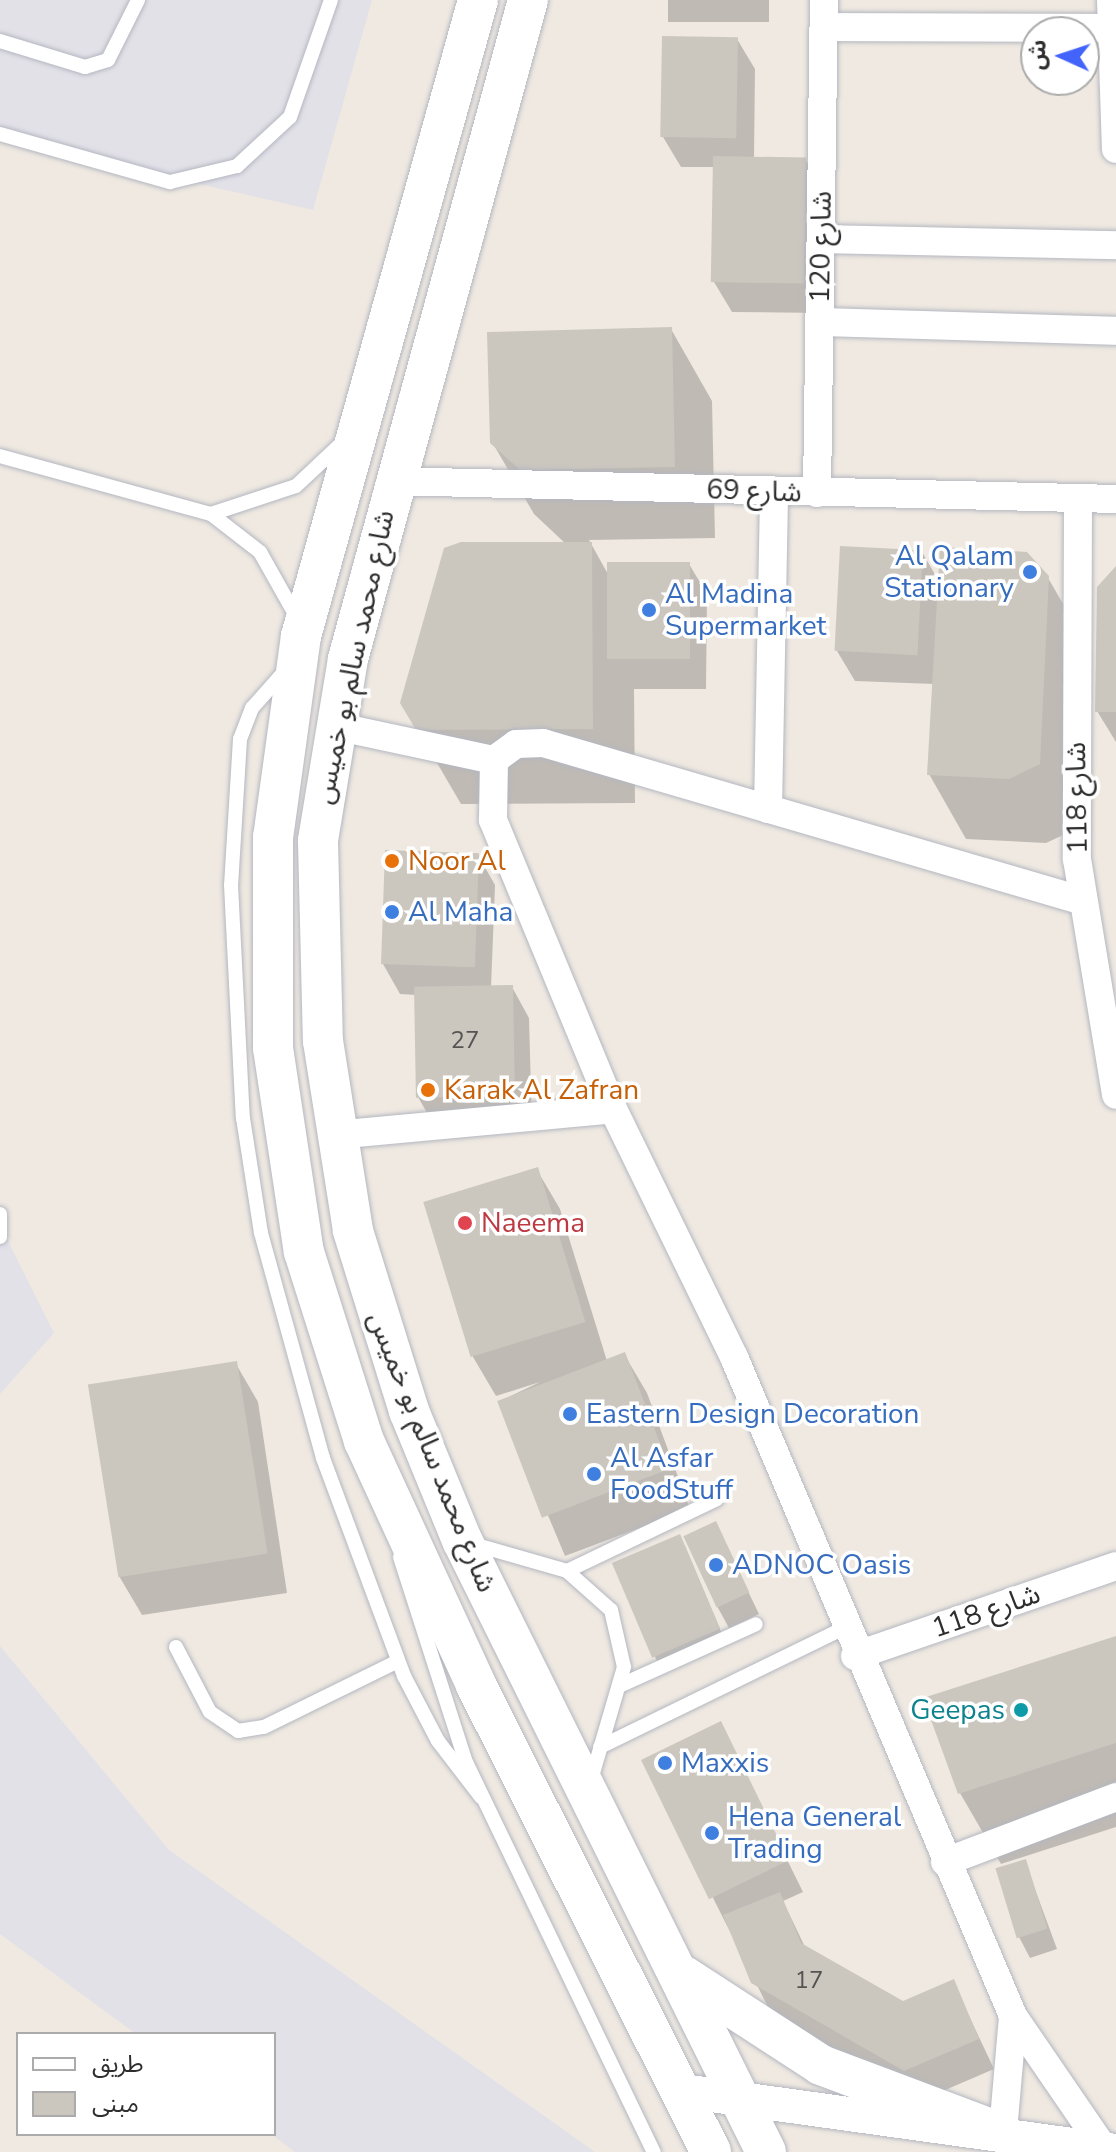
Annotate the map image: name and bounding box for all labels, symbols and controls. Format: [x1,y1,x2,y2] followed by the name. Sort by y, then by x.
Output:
[1020,16,1100,96] north arrow
[1022,39,1054,71] text: ش
[803,191,839,303] street label: شارع 120
[706,473,802,509] street label: شارع 69
[306,507,402,807] street label: شارع محمد سالم بو خميس
[884,539,1014,605] place label: Al Qalam Stationary
[1021,563,1039,581] marker: Al Qalam Stationary
[665,577,826,643] place label: Al Madina Supermarket
[640,601,658,619] marker: Al Madina Supermarket
[1059,742,1095,854] street label: شارع 118
[408,844,506,878] place label: Noor Al
[383,852,401,870] marker: Noor Al
[408,895,513,929] place label: Al Maha
[383,903,401,921] marker: Al Maha
[451,1027,479,1055] house number: 27
[444,1073,639,1107] place label: Karak Al Zafran
[419,1081,437,1099] marker: Karak Al Zafran
[481,1206,585,1240] place label: Naeema
[456,1214,474,1232] marker: Naeema
[360,1307,504,1597] street label: شارع محمد سالم بو خميس
[586,1397,920,1431] place label: Eastern Design Decoration
[561,1405,579,1423] marker: Eastern Design Decoration
[610,1441,733,1507] place label: Al Asfar FoodStuff
[585,1465,603,1483] marker: Al Asfar FoodStuff
[732,1548,911,1582] place label: ADNOC Oasis
[707,1556,725,1574] marker: ADNOC Oasis
[928,1577,1044,1645] street label: شارع 118
[910,1693,1005,1727] place label: Geepas
[1012,1701,1030,1719] marker: Geepas
[681,1746,769,1780] place label: Maxxis
[656,1754,674,1772] marker: Maxxis
[728,1800,901,1866] place label: Hena General Trading
[703,1824,721,1842] marker: Hena General Trading
[795,1967,823,1995] house number: 17
[16,2032,276,2136] legend
[92,2048,144,2080] text: طريق
[92,2088,139,2120] text: مبنى

